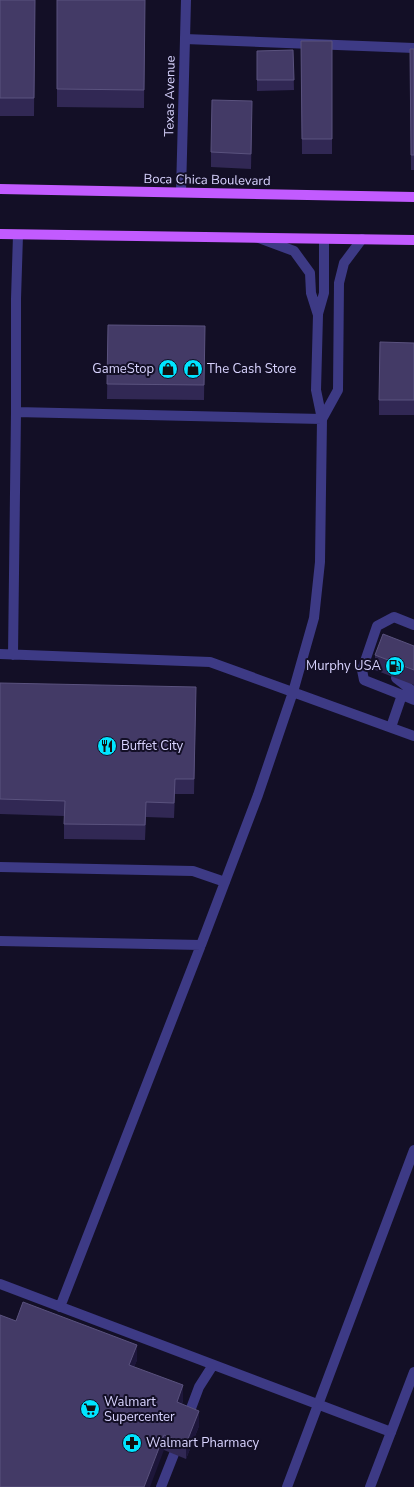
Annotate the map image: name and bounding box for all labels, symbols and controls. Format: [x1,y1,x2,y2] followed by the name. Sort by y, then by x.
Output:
[160,55,180,137] street label: Texas Avenue
[143,170,271,190] street label: Boca Chica Boulevard
[157,358,179,380] shop icon: GameStop
[182,358,204,380] shop icon: The Cash Store
[92,360,154,378] place label: GameStop
[207,360,296,378] place label: The Cash Store
[384,655,406,677] fuel station icon: Murphy USA
[306,657,382,675] place label: Murphy USA
[96,735,118,757] restaurant icon: Buffet City
[121,737,184,755] place label: Buffet City
[104,1393,175,1426] place label: Walmart Supercenter
[79,1398,101,1420] supermarket icon: Walmart Supercenter
[121,1432,143,1454] pharmacy icon: Walmart Pharmacy
[146,1434,259,1452] place label: Walmart Pharmacy

